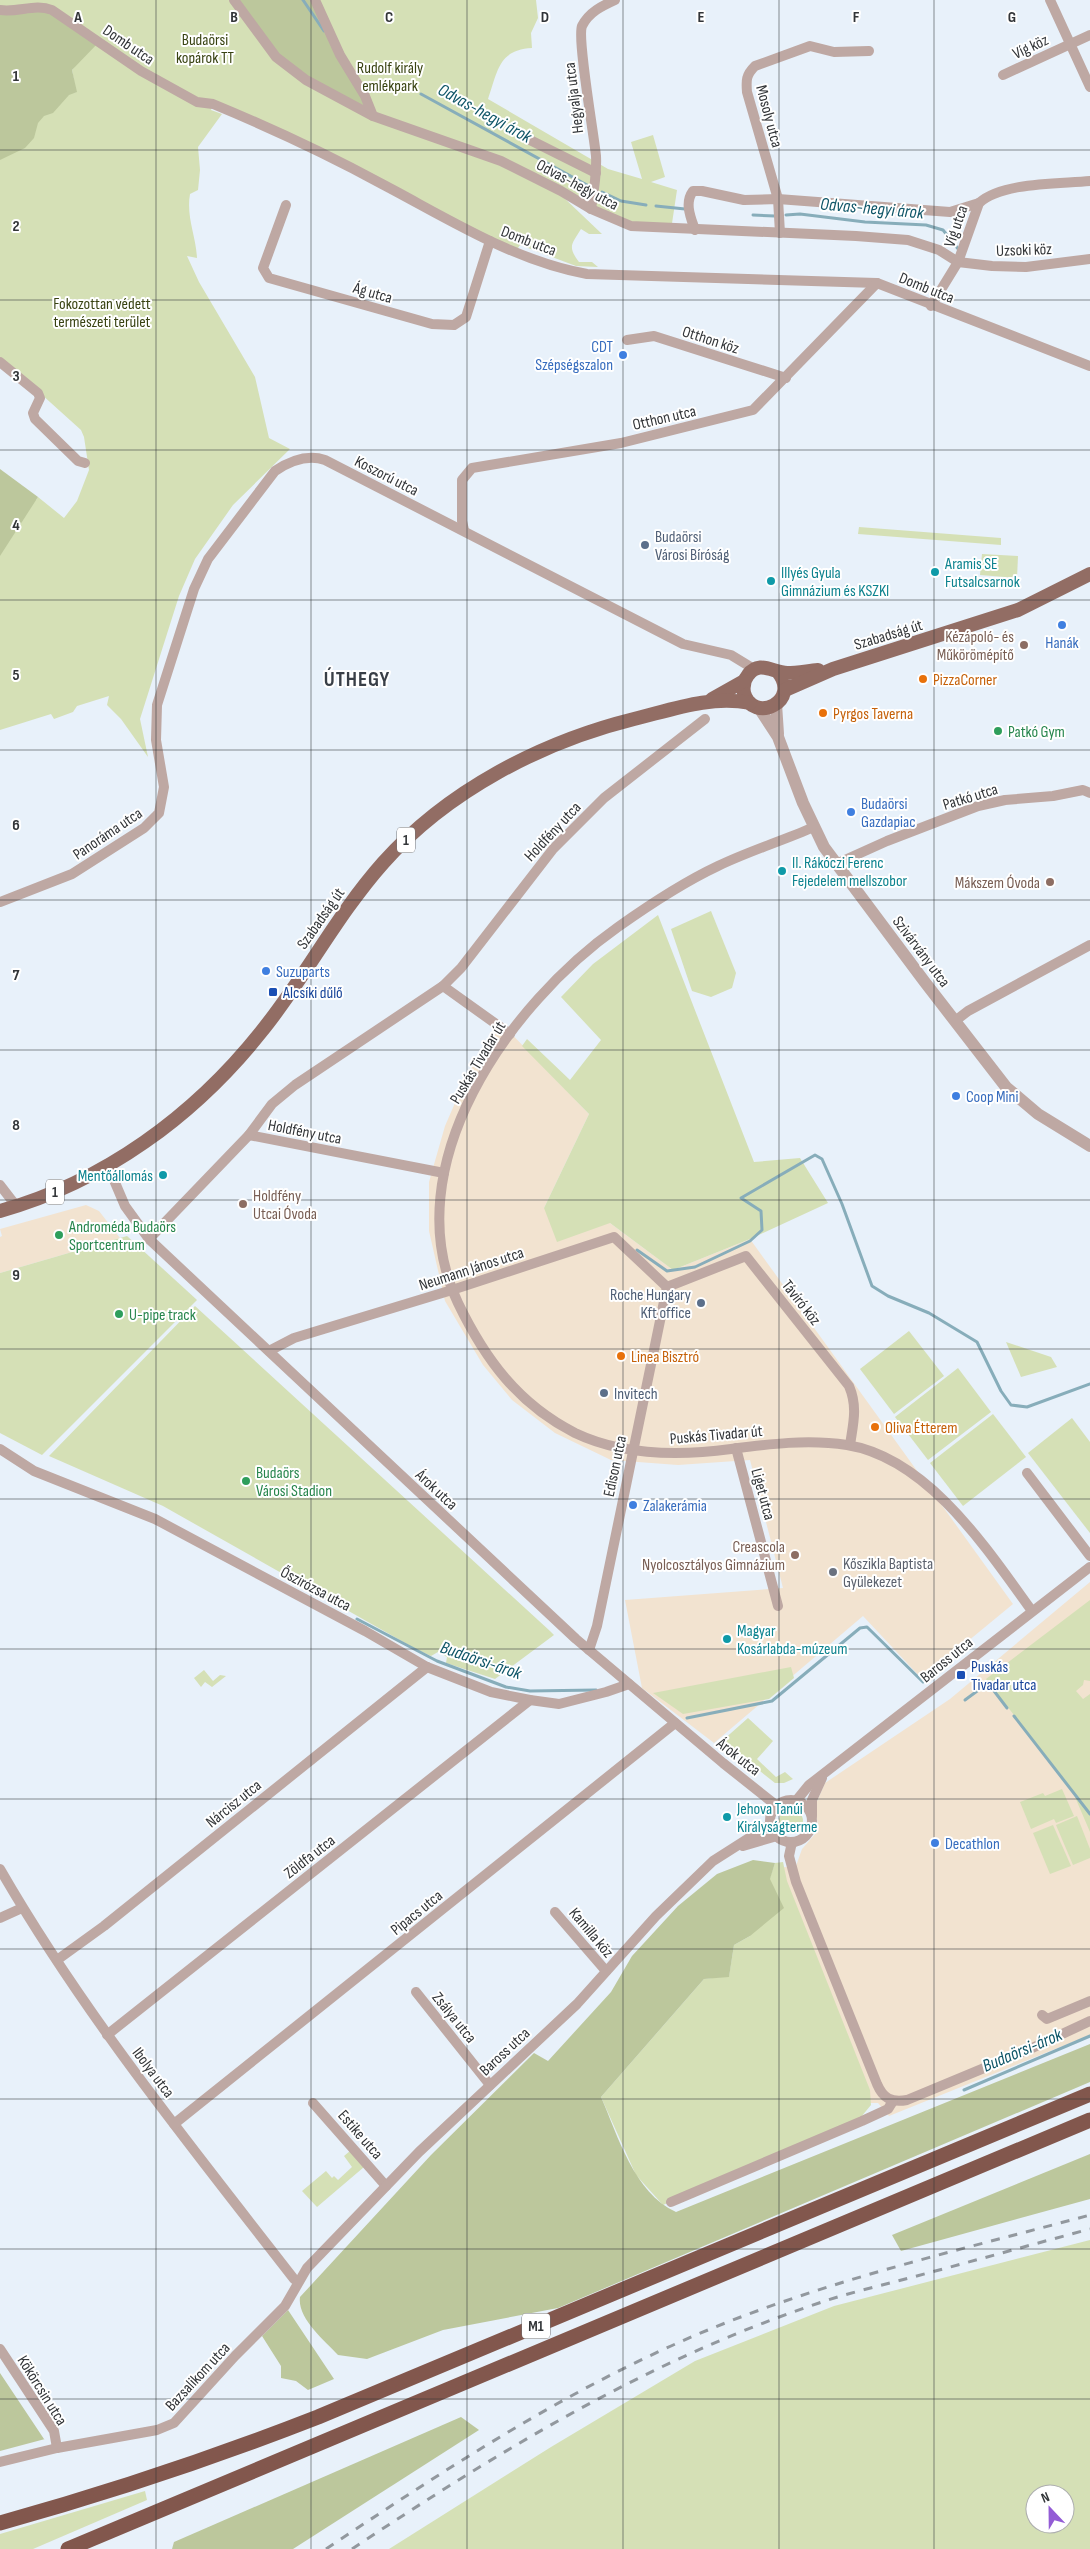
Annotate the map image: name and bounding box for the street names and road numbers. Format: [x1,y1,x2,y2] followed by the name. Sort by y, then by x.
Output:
[99,21,157,69] street label: Domb utca
[1010,31,1052,64] street label: Víg köz
[561,61,588,134] street label: Hegyalja utca
[751,83,786,150] street label: Mosoly utca
[533,156,622,215] street label: Odvas-hegy utca
[940,203,972,250] street label: Víg utca
[498,222,559,261] street label: Domb utca
[996,240,1053,261] street label: Uzsoki köz
[896,269,957,308] street label: Domb utca
[350,279,394,308] street label: Ág utca
[680,322,742,359] street label: Otthon köz
[631,402,698,435] street label: Otthon utca
[351,452,421,500] street label: Koszorú utca
[852,616,925,655] street label: Szabadság út
[941,780,1000,815] street label: Patkó utca
[521,798,585,866] street label: Holdfény utca
[70,804,146,864] street label: Panoráma utca
[397,828,415,852] road number: 1
[293,884,349,953] street label: Szabadság út
[888,913,954,991] street label: Szivárvány utca
[446,1018,510,1107] street label: Puskás Tivadar út
[266,1116,343,1149] street label: Holdfény utca
[46,1180,64,1204] road number: 1
[417,1244,526,1295] street label: Neumann János utca
[777,1276,825,1330] street label: Távíró köz
[669,1422,763,1449] street label: Puskás Tivadar út
[600,1434,631,1498] street label: Edison utca
[410,1465,461,1514] street label: Árok utca
[747,1466,779,1522] street label: Liget utca
[277,1563,354,1616] street label: Őszirózsa utca
[917,1633,977,1687] street label: Baross utca
[712,1734,764,1780] street label: Árok utca
[202,1776,265,1832] street label: Nárcisz utca
[281,1831,339,1883] street label: Zöldfa utca
[387,1887,447,1940] street label: Pipacs utca
[565,1904,617,1962] street label: Kamilla köz
[428,1989,480,2047] street label: Zsálya utca
[476,2024,534,2080] street label: Baross utca
[128,2044,178,2102] street label: Ibolya utca
[333,2107,386,2163] street label: Estike utca
[522,2314,550,2338] road number: M1
[162,2339,234,2415] street label: Bazsalikom utca
[13,2352,71,2429] street label: Kökörcsin utca

